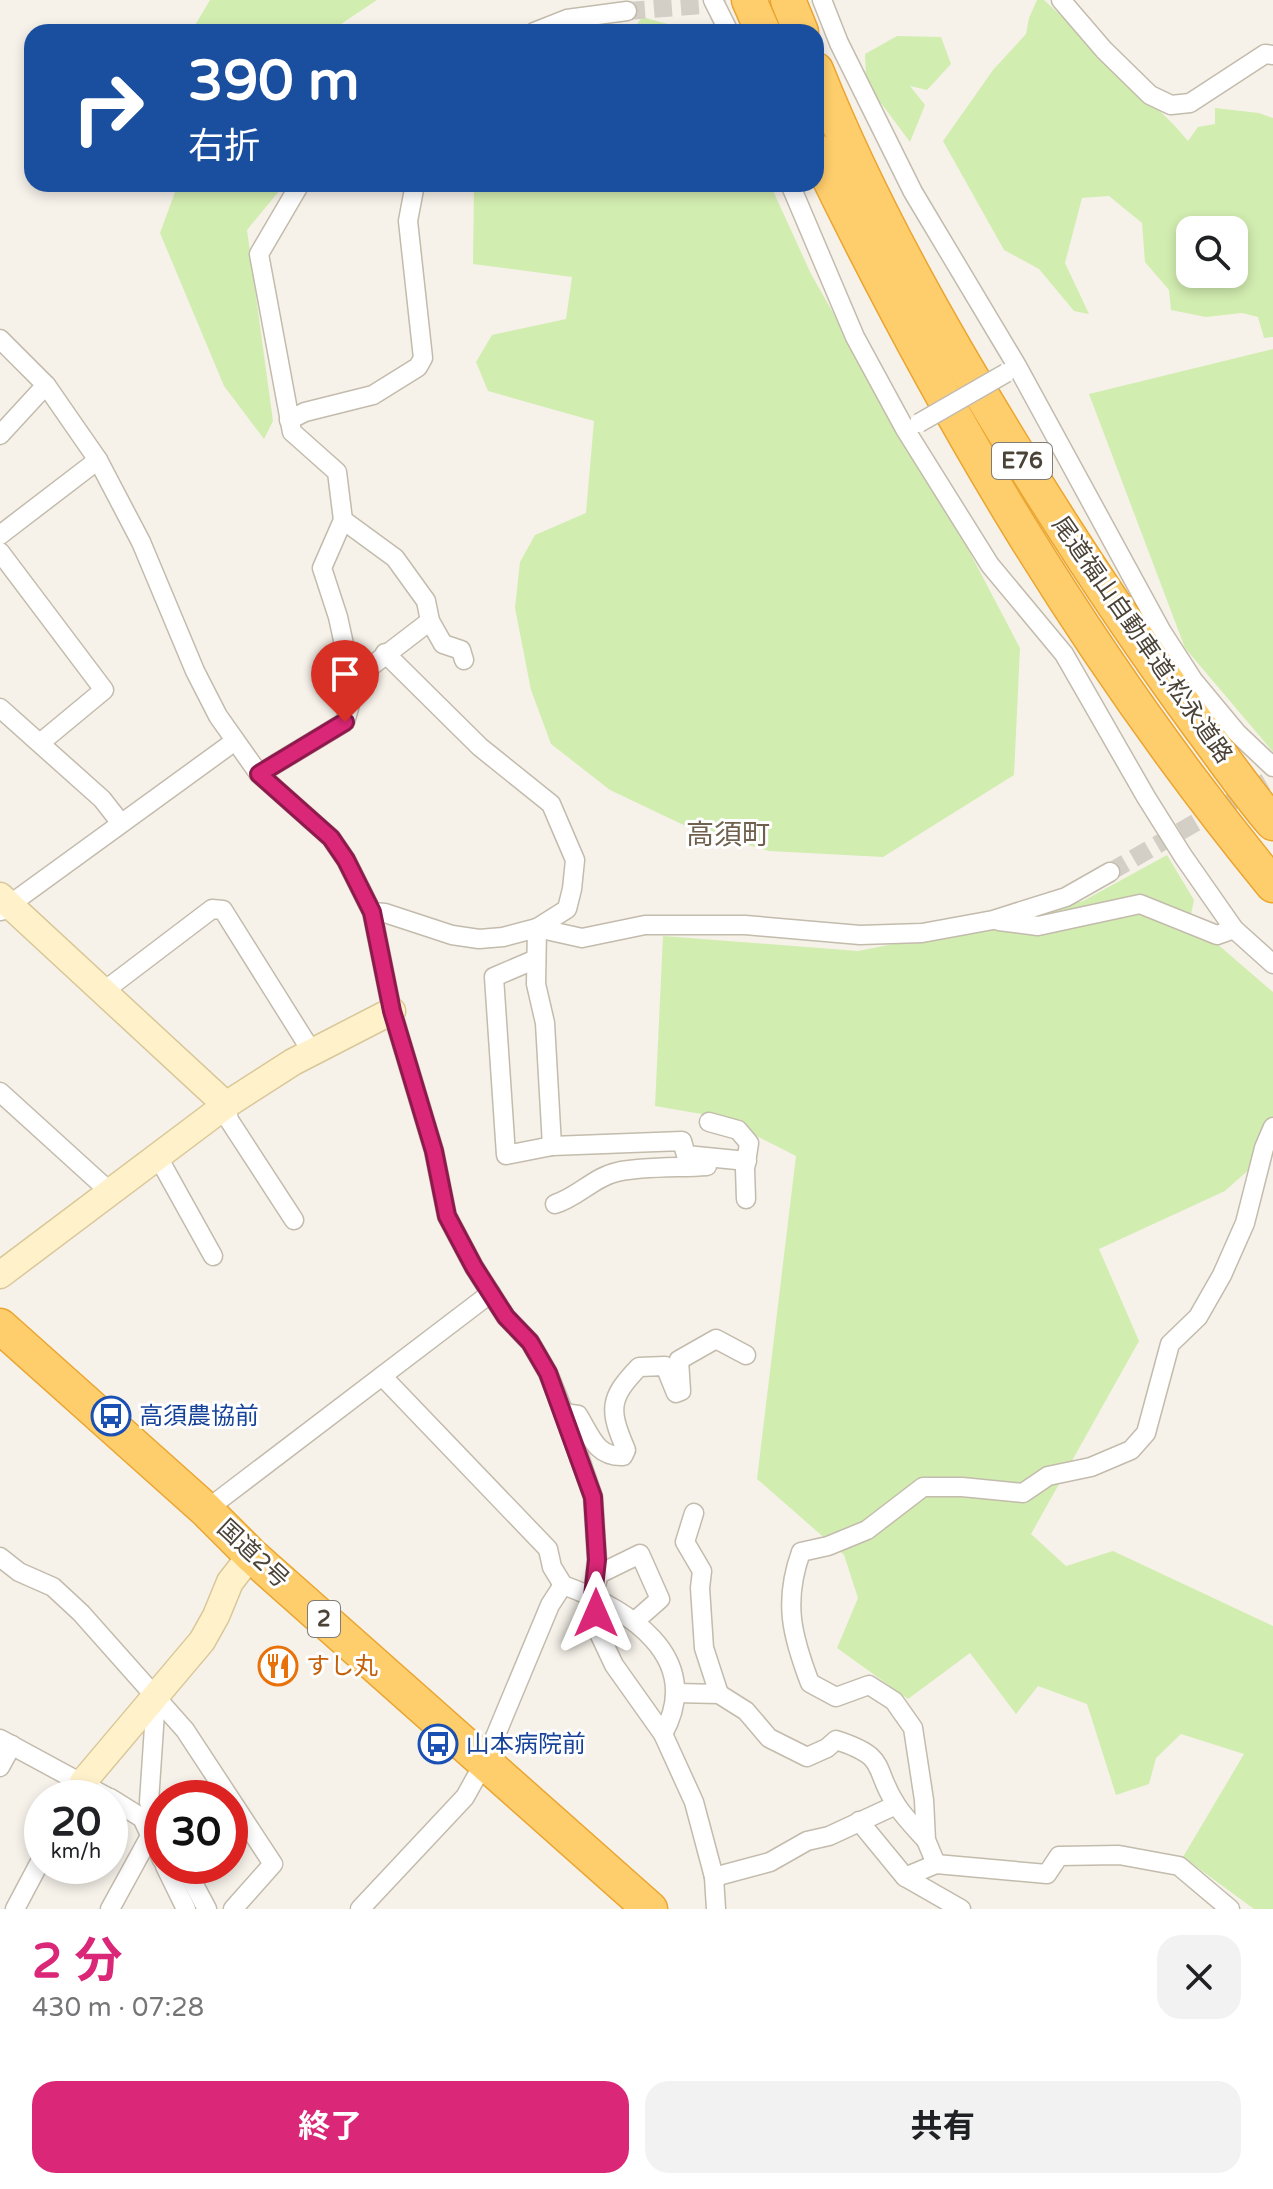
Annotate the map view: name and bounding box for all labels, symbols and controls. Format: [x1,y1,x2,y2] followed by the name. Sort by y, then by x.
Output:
[188,48,359,115] text: 390 m
[56,56,160,160] icon: right
[188,125,260,168] text: 右折
[1176,216,1248,288] map controls
[1176,216,1248,288] button: search
[992,443,1052,479] road number: E76
[1046,511,1238,769] street label: 尾道福山自動車道;松永道路
[311,640,379,722] pin
[323,652,367,696] icon: arrive
[686,818,770,852] district label: 高須町
[90,1395,132,1437] bus stop icon: 高須農協前
[139,1402,259,1431] place label: 高須農協前
[211,1514,295,1594] street label: 国道2号
[554,1571,638,1655] position arrow
[308,1601,340,1637] road number: 2
[257,1645,299,1687] restaurant icon: すし丸
[306,1652,378,1681] place label: すし丸
[417,1723,459,1765] bus stop icon: 山本病院前
[466,1730,586,1759] place label: 山本病院前
[144,1780,248,1884] speed limit sign: 30
[51,1798,101,1846] text: 20
[51,1840,101,1864] text: km/h
[32,1933,123,1991] text: 2 分
[1157,1935,1241,2019] button: close
[32,1992,204,2023] text: 430 m · 07:28
[32,2081,629,2173] button: 終了
[645,2081,1241,2173] button: 共有

